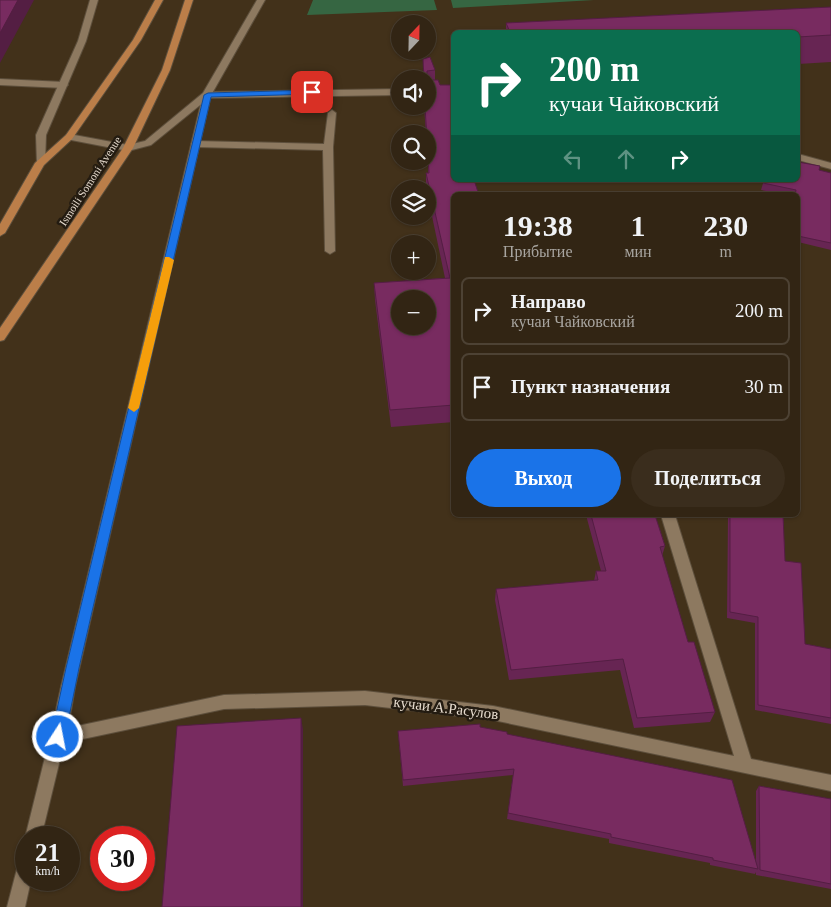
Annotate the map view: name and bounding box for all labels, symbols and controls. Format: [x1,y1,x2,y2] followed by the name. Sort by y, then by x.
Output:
[391,15,436,60] north arrow
[391,15,436,335] map controls
[466,50,531,115] icon: right
[549,50,639,89] text: 200 m
[391,70,436,115] button: sound
[291,71,333,113] pin
[298,78,326,106] icon: arrive
[549,91,719,116] text: кучаи Чайковский
[391,125,436,170] button: search
[57,134,123,228] street label: Ismoili Somoni Avenue
[559,145,587,173] icon: left
[612,145,640,173] icon: ahead
[665,145,693,173] icon: right
[391,180,436,225] button: layers
[503,209,573,242] text: 19:38
[631,209,646,242] text: 1
[703,209,748,242] text: 230
[391,235,436,280] button: +
[503,243,573,260] text: Прибытие
[624,243,652,260] text: мин
[720,243,732,260] text: m
[391,290,436,335] button: −
[511,291,586,312] text: Направо
[468,297,496,325] icon: right
[735,300,783,321] text: 200 m
[511,313,635,330] text: кучаи Чайковский
[468,373,496,401] icon: arrive
[511,376,670,397] text: Пункт назначения
[744,376,783,397] text: 30 m
[466,449,621,507] button: Выход
[631,449,785,507] button: Поделиться
[393,694,499,722] street label: кучаи А.Расулов
[31,710,83,762] position arrow
[90,826,155,891] speed limit sign: 30
[35,839,60,866] text: 21
[35,864,60,878] text: km/h

